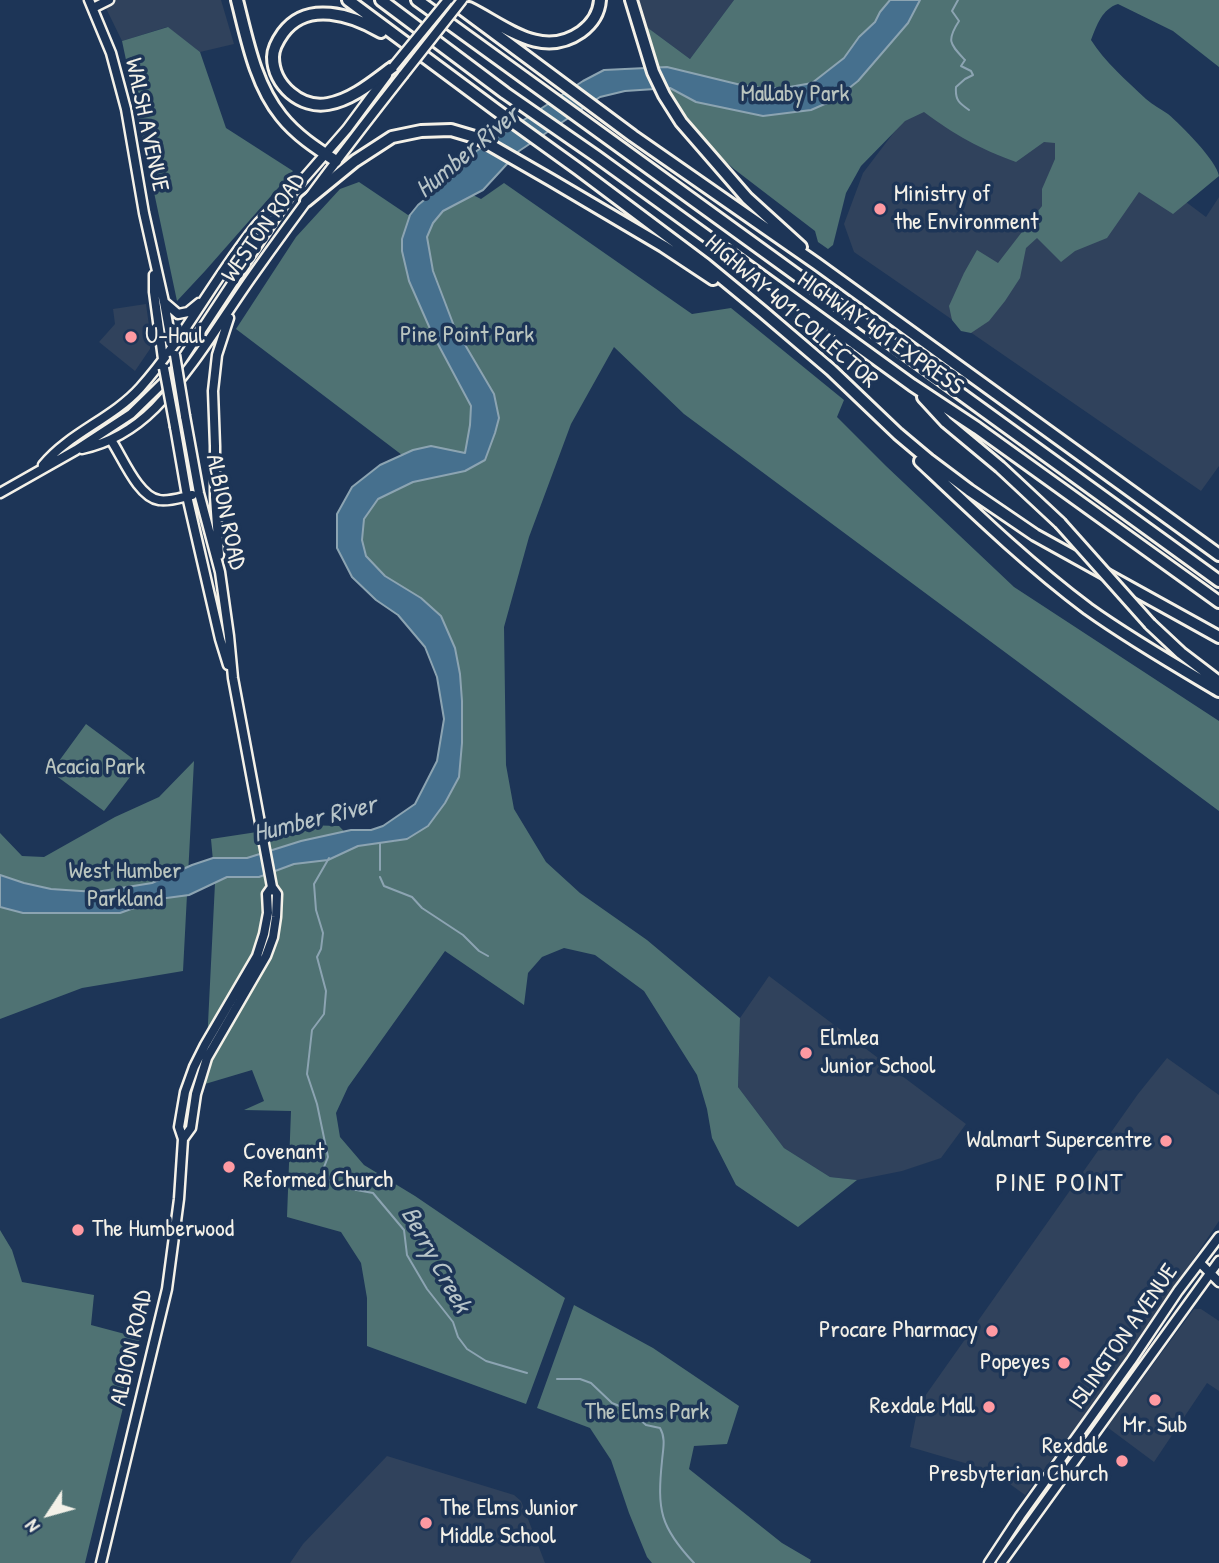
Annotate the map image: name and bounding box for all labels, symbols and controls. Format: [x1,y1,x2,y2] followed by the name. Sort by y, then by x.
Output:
[118,56,174,194] street label: WALSH AVENUE
[740,81,850,109] park label: Mallaby Park
[410,101,526,205] water label: Humber River
[216,168,312,288] street label: WESTON ROAD
[894,181,1039,237] place label: Ministry of the Environment
[872,201,888,217] marker: Ministry of the Environment
[699,229,883,395] street label: HIGHWAY 401 COLLECTOR
[791,266,969,402] street label: HIGHWAY 401 EXPRESS
[400,322,534,350] park label: Pine Point Park
[145,323,205,351] place label: U-Haul
[123,329,139,345] marker: U-Haul
[199,452,251,572] street label: ALBION ROAD
[45,754,145,782] park label: Acacia Park
[250,790,380,850] water label: Humber River
[68,858,182,914] park label: West Humber Parkland
[820,1025,935,1081] place label: Elmlea Junior School
[798,1045,814,1061] marker: Elmlea Junior School
[966,1127,1152,1155] place label: Walmart Supercentre
[1158,1133,1174,1149] marker: Walmart Supercentre
[243,1139,393,1195] place label: Covenant Reformed Church
[221,1159,237,1175] marker: Covenant Reformed Church
[997,1168,1123,1200] district label: PINE POINT
[393,1202,477,1318] water label: Berry Creek
[92,1216,234,1244] place label: The Humberwood
[70,1222,86,1238] marker: The Humberwood
[1063,1259,1185,1415] street label: ISLINGTON AVENUE
[105,1288,159,1408] street label: ALBION ROAD
[819,1317,978,1345] place label: Procare Pharmacy
[984,1323,1000,1339] marker: Procare Pharmacy
[980,1349,1050,1377] place label: Popeyes
[1056,1355,1072,1371] marker: Popeyes
[1147,1392,1163,1408] marker: Mr. Sub
[870,1393,975,1421] place label: Rexdale Mall
[585,1399,709,1427] park label: The Elms Park
[981,1399,997,1415] marker: Rexdale Mall
[1123,1412,1187,1440] place label: Mr. Sub
[929,1433,1108,1489] place label: Rexdale Presbyterian Church
[1114,1453,1130,1469] marker: Rexdale Presbyterian Church
[14,1479,84,1549] north arrow
[440,1495,578,1551] place label: The Elms Junior Middle School
[19,1515,46,1538] text: N
[418,1515,434,1531] marker: The Elms Junior Middle School

